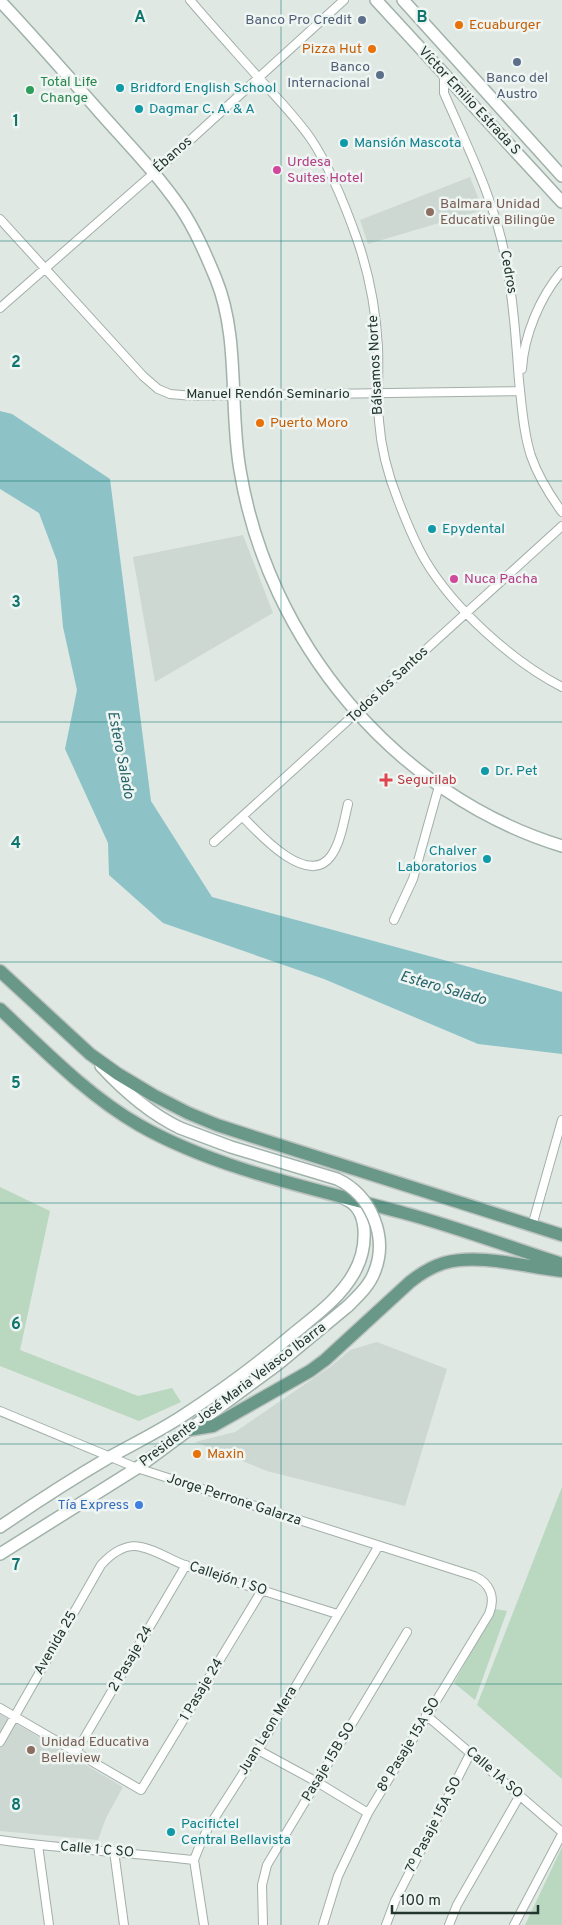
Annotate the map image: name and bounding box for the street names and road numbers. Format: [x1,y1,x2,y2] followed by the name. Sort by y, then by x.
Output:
[414,43,524,159] street label: Víctor Emilio Estrada S
[149,132,196,177] street label: Ébanos
[496,249,520,295] street label: Cedros
[365,315,387,415] street label: Bálsamos Norte
[186,386,350,403] street label: Manuel Rendón Seminario
[344,643,432,727] street label: Todos los Santos
[136,1319,330,1471] street label: Presidente José Maria Velasco Ibarra
[164,1470,304,1530] street label: Jorge Perrone Galarza
[187,1558,269,1600] street label: Callejón 1 SO
[31,1608,81,1678] street label: Avenida 25
[105,1623,157,1695] street label: 2 Pasaje 24
[177,1656,227,1724] street label: 1 Pasaje 24
[235,1684,301,1778] street label: Juan Leon Mera
[374,1695,444,1795] street label: 8º Pasaje 15A SO
[299,1719,359,1805] street label: Pasaje 15B SO
[462,1744,526,1802] street label: Calle 1A SO
[402,1774,466,1876] street label: 7º Pasaje 15A SO
[59,1838,135,1862] street label: Calle 1 C SO

